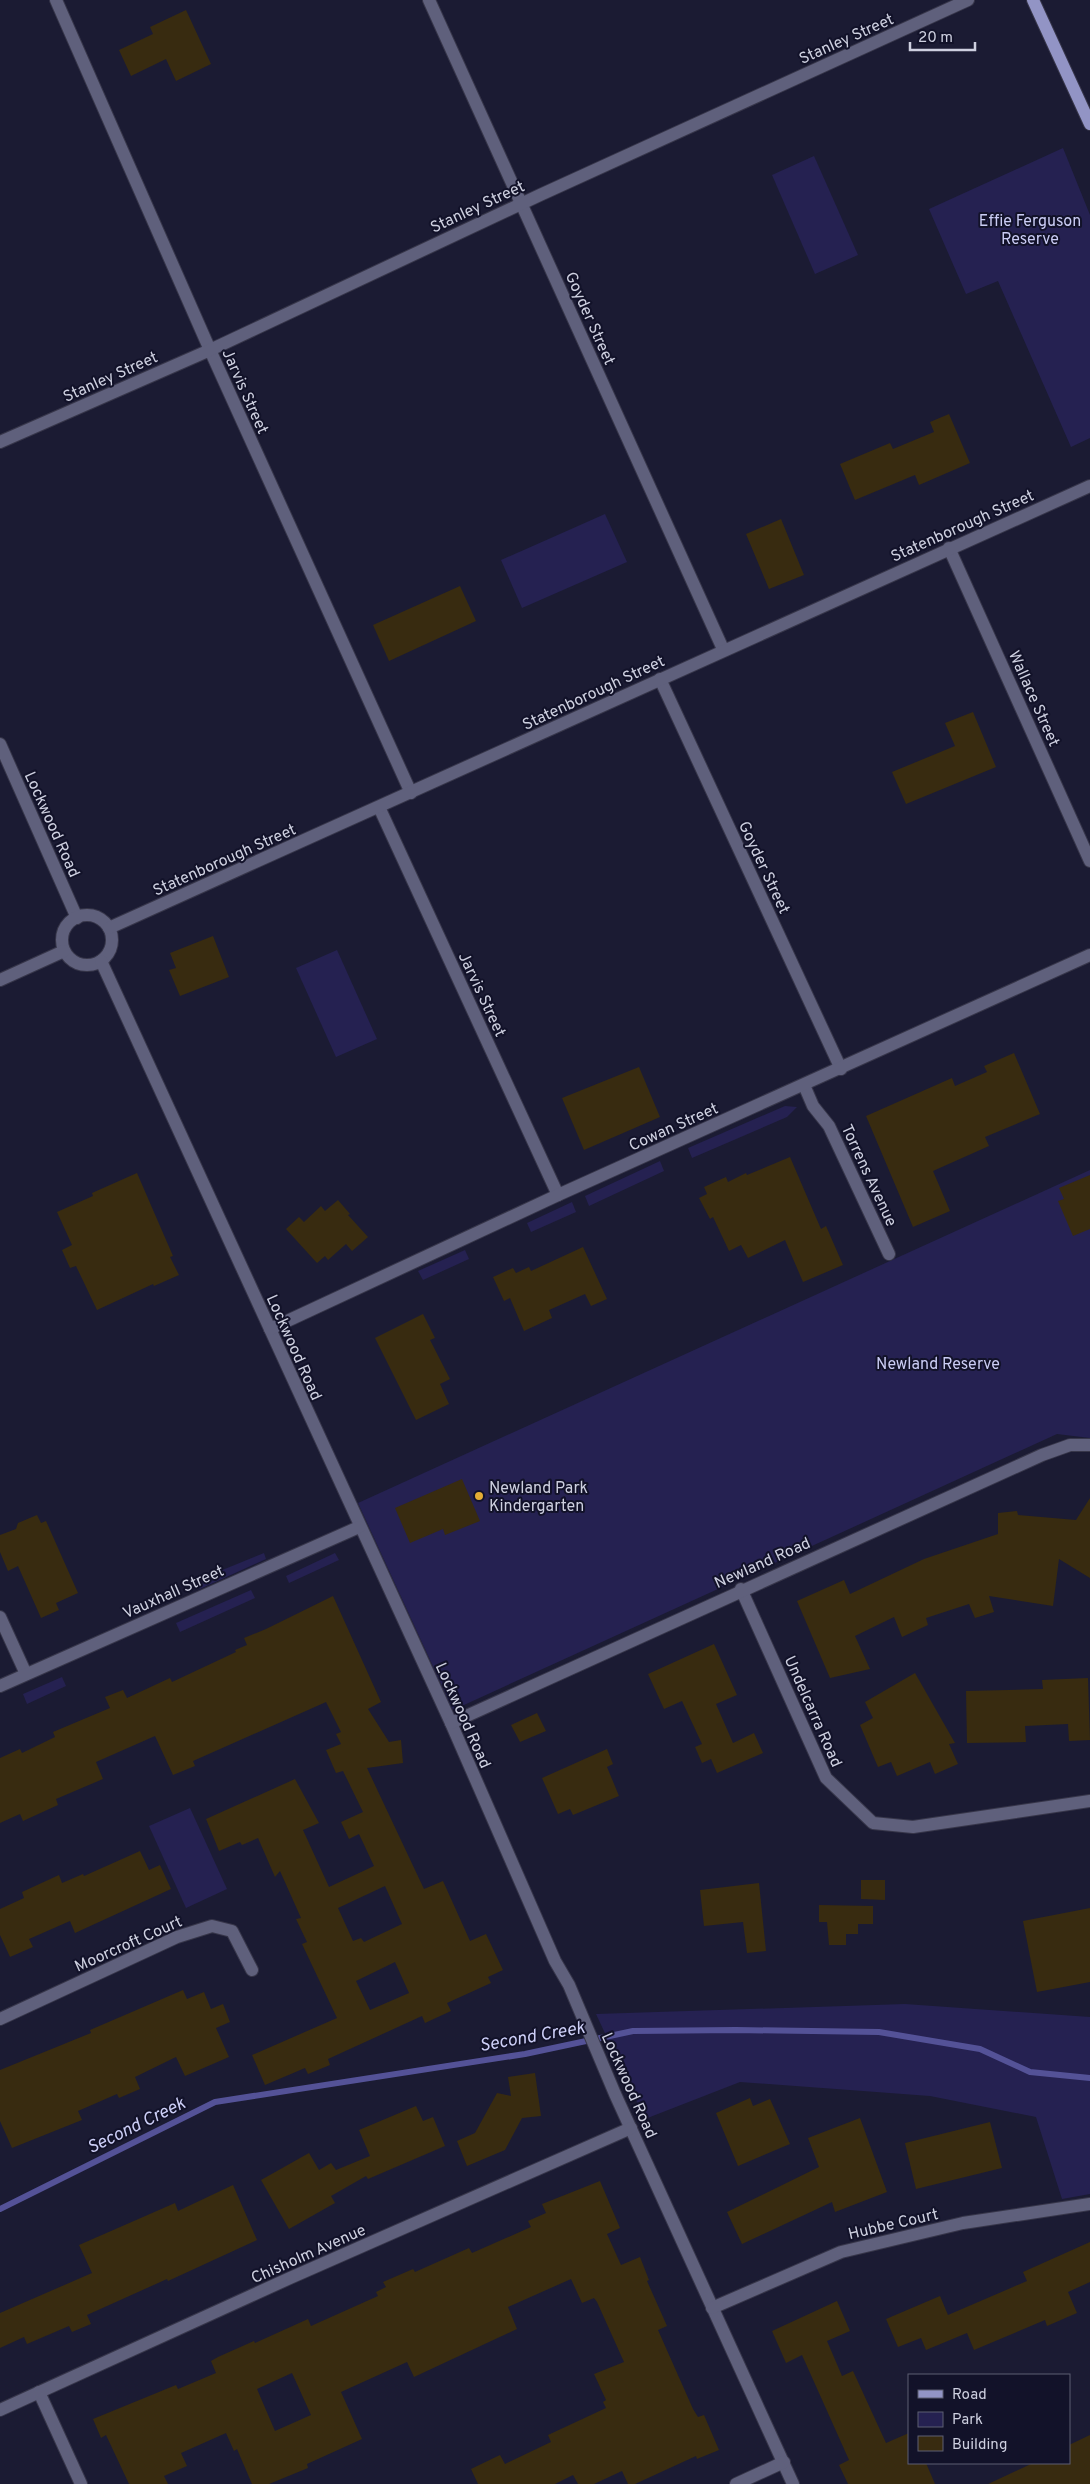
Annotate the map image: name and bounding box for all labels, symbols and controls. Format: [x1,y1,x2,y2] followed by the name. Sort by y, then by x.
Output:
[796,10,897,70] street label: Stanley Street
[910,20,975,52] scale bar
[918,29,953,48] text: 20 m
[428,177,528,238] street label: Stanley Street
[979,212,1081,250] park label: Effie Ferguson Reserve
[560,269,619,369] street label: Goyder Street
[216,346,272,438] street label: Jarvis Street
[60,348,161,408] street label: Stanley Street
[888,486,1038,567] street label: Statenborough Street
[1003,648,1063,750] street label: Wallace Street
[519,652,668,736] street label: Statenborough Street
[19,769,83,881] street label: Lockwood Road
[733,818,793,917] street label: Goyder Street
[150,820,300,901] street label: Statenborough Street
[453,949,510,1040] street label: Jarvis Street
[626,1099,722,1156] street label: Cowan Street
[836,1122,901,1230] street label: Torrens Avenue
[261,1292,325,1404] street label: Lockwood Road
[876,1355,1000,1375] park label: Newland Reserve
[489,1479,588,1517] place label: Newland Park Kindergarten
[473,1490,485,1502] marker: Newland Park Kindergarten
[712,1534,814,1594] street label: Newland Road
[120,1562,228,1624] street label: Vauxhall Street
[779,1653,846,1771] street label: Undelcarra Road
[430,1660,494,1772] street label: Lockwood Road
[72,1912,186,1977] street label: Moorcroft Court
[478,2017,588,2058] water label: Second Creek
[596,2030,660,2142] street label: Lockwood Road
[84,2092,190,2160] water label: Second Creek
[846,2205,940,2245] street label: Hubbe Court
[248,2221,369,2289] street label: Chisholm Avenue
[908,2374,1070,2464] legend
[952,2386,987,2405] text: Road
[952,2411,983,2430] text: Park
[952,2436,1007,2455] text: Building

